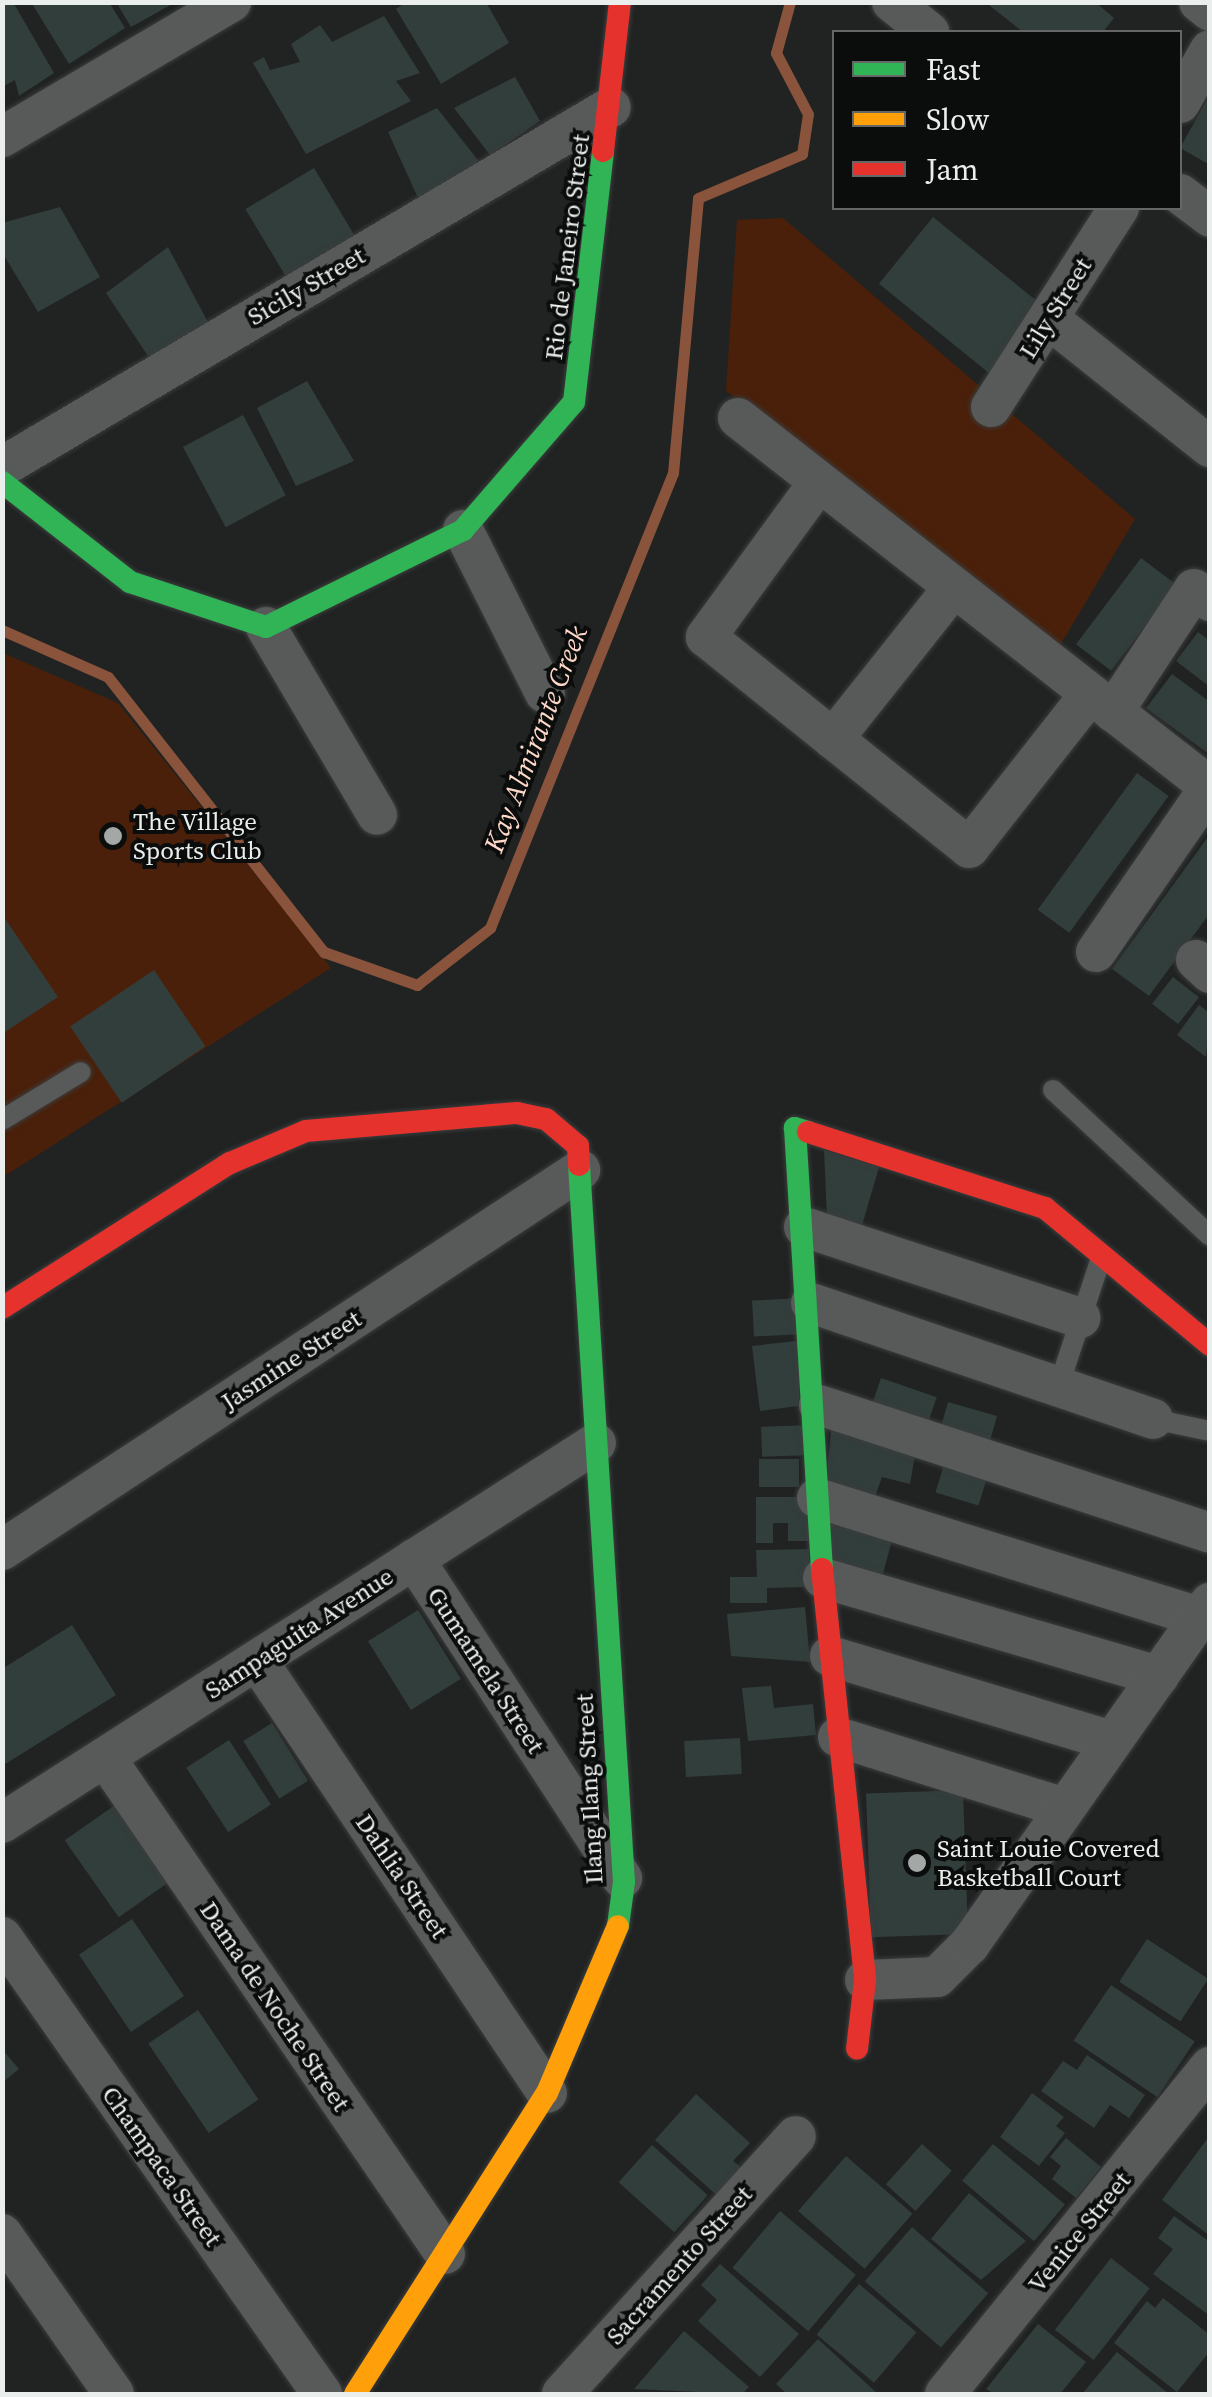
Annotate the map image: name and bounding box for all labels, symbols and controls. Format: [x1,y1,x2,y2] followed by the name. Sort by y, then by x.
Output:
[832,30,1182,210] legend
[926,49,980,90] text: Fast
[926,99,989,140] text: Slow
[538,132,596,362] street label: Rio de Janeiro Street
[926,149,979,190] text: Jam
[242,240,370,332] street label: Sicily Street
[1012,252,1098,364] street label: Lily Street
[476,621,594,857] water label: Kay Almirante Creek
[133,807,262,866] place label: The Village Sports Club
[102,825,124,847] marker: The Village Sports Club
[215,1304,367,1416] street label: Jasmine Street
[199,1561,399,1705] street label: Sampaguita Avenue
[421,1581,551,1759] street label: Gumamela Street
[569,1693,609,1885] street label: Ilang Ilang Street
[349,1808,455,1944] street label: Dahlia Street
[937,1834,1160,1893] place label: Saint Louie Covered Basketball Court
[906,1852,928,1874] marker: Saint Louie Covered Basketball Court
[194,1896,356,2116] street label: Dama de Noche Street
[96,2080,228,2252] street label: Champaca Street
[1021,2166,1137,2298] street label: Venice Street
[600,2179,758,2351] street label: Sacramento Street

